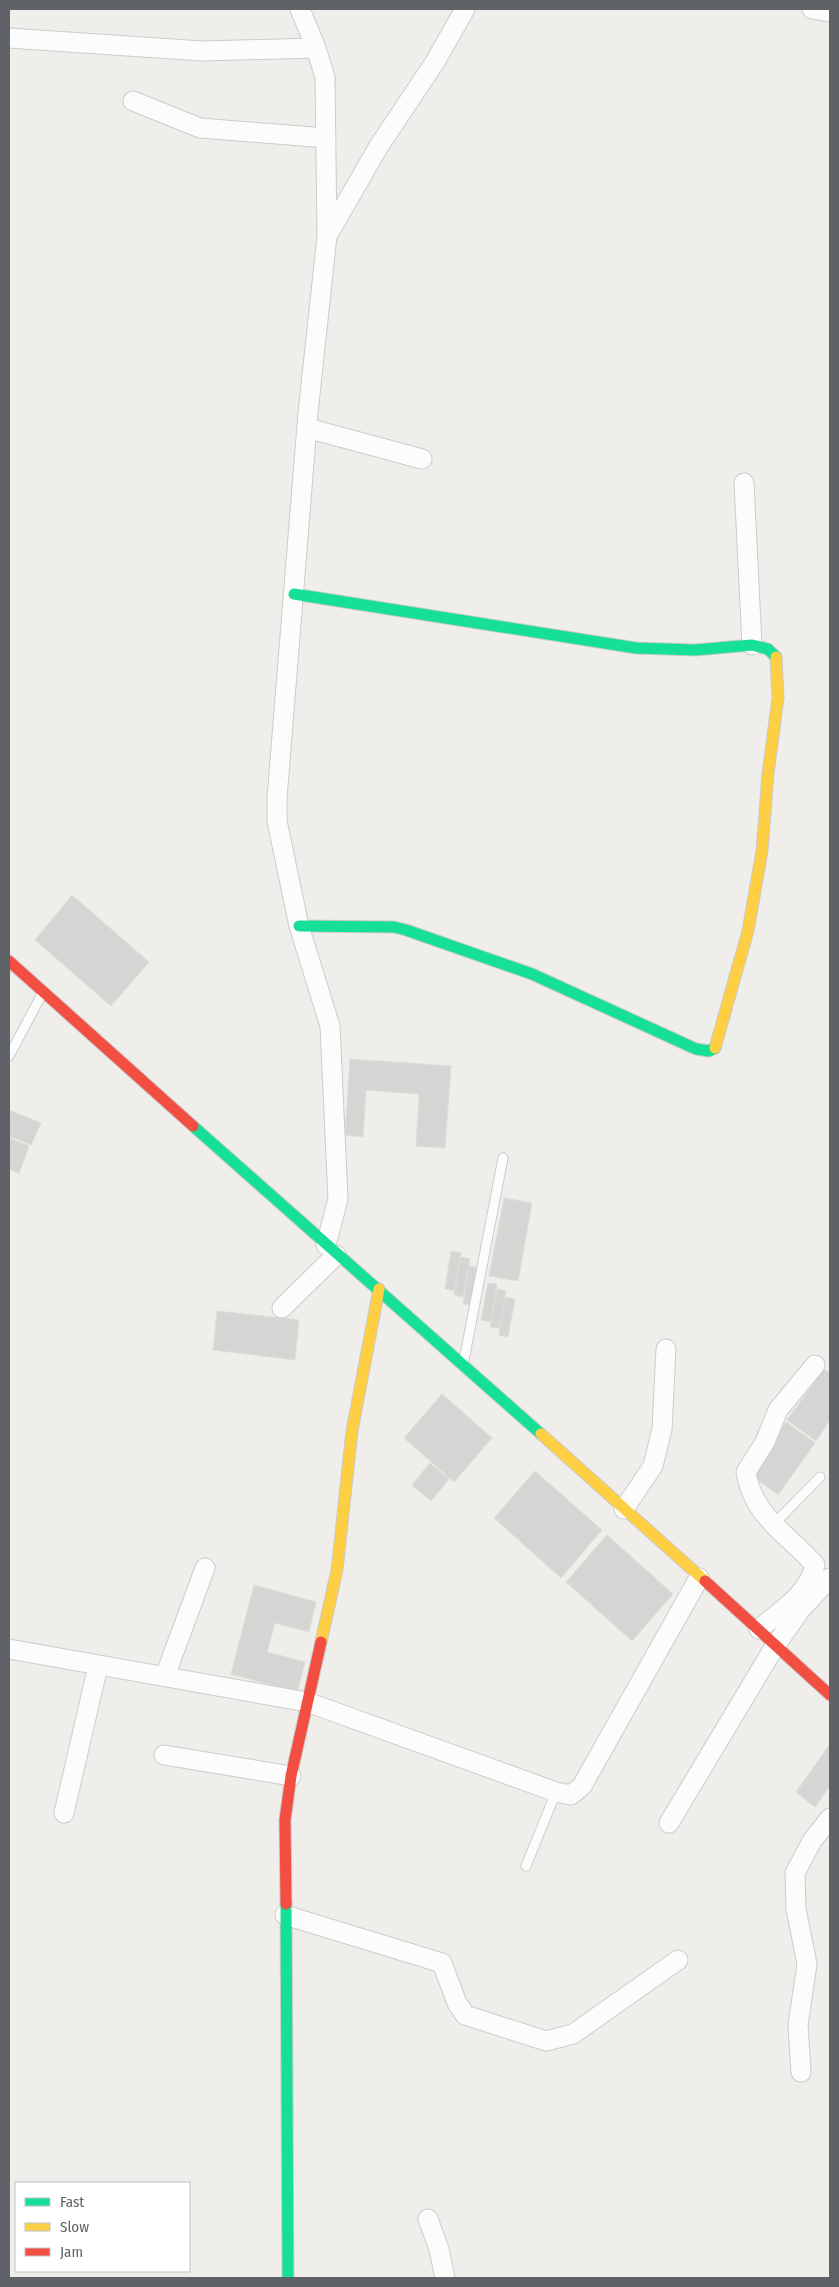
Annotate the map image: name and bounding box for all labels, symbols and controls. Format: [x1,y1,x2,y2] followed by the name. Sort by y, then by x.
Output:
[15,2182,190,2272] legend
[60,2193,84,2211] text: Fast
[60,2218,89,2236] text: Slow
[60,2243,83,2261] text: Jam

